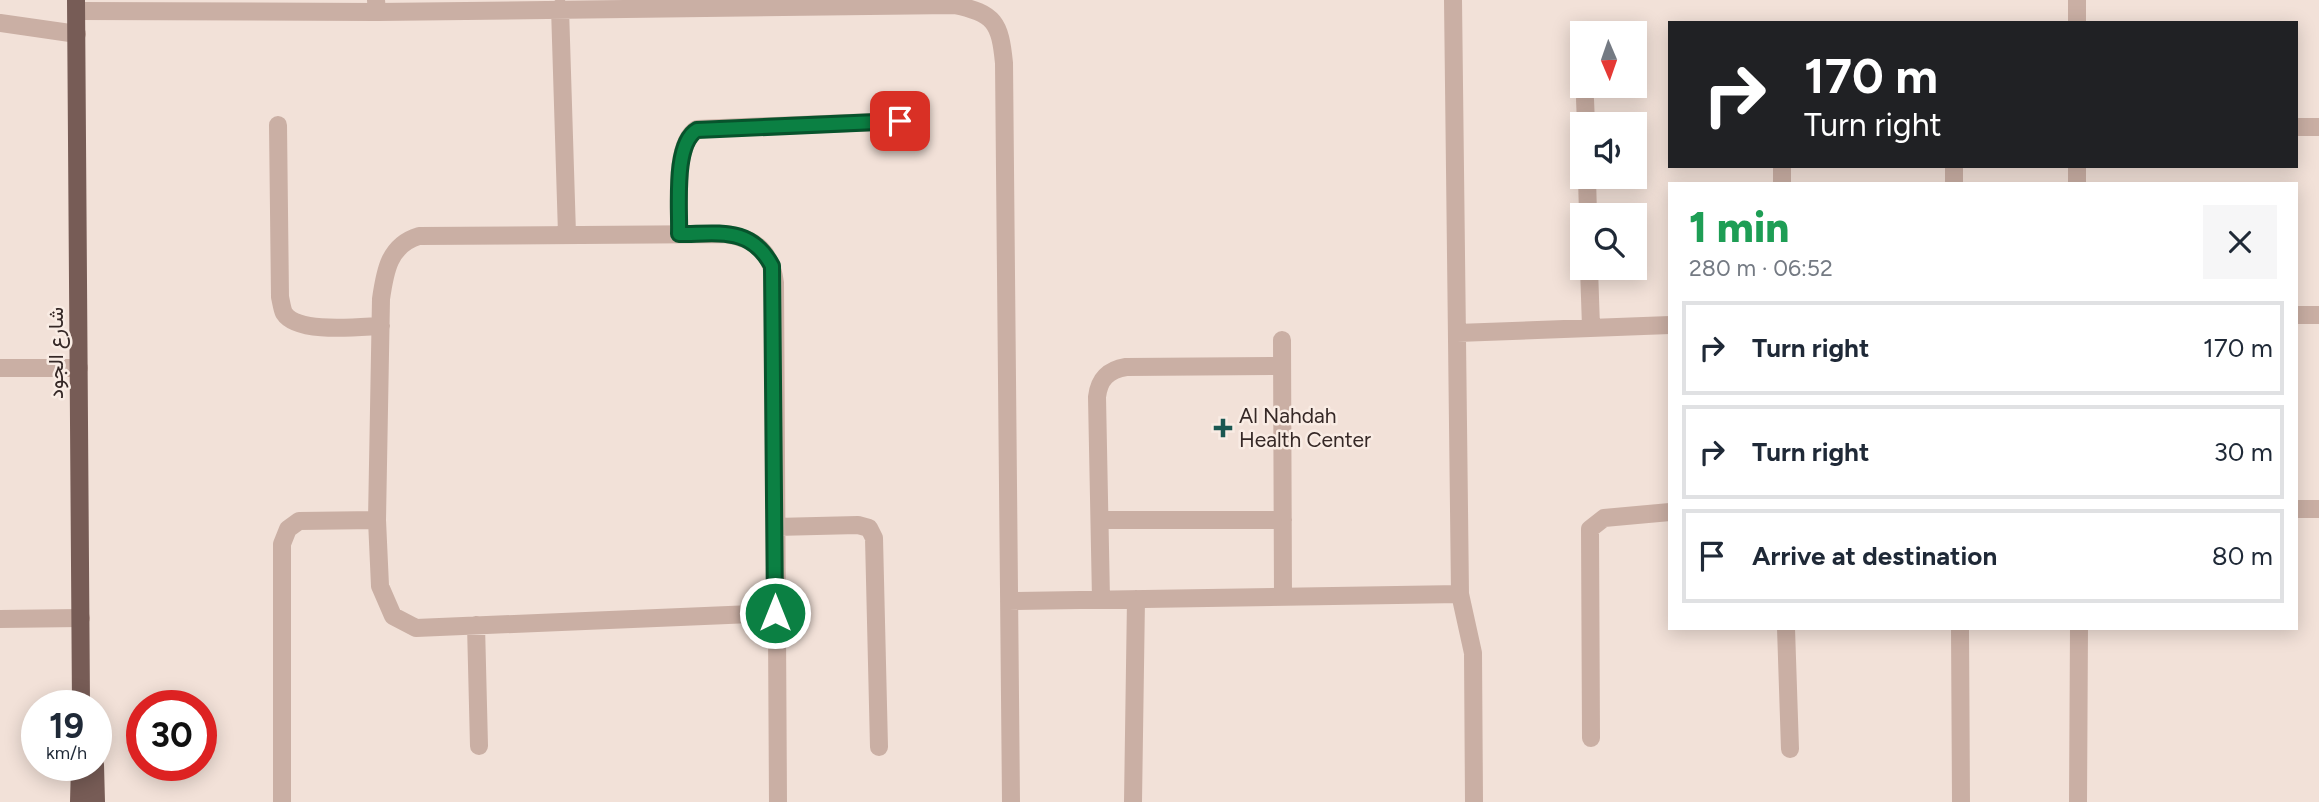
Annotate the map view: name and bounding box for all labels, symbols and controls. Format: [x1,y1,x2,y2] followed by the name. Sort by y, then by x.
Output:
[1570,21,1647,98] north arrow
[1570,21,1647,280] map controls
[1804,46,1938,105] text: 170 m
[1689,49,1780,140] icon: right
[870,91,930,151] pin
[881,102,919,140] icon: arrive
[1804,106,1942,144] text: Turn right
[1570,112,1647,189] button: sound
[1689,202,1789,253] text: 1 min
[1570,203,1647,280] button: search
[2203,205,2277,279] button: close
[1689,254,1833,282] text: 280 m · 06:52
[43,307,70,399] street label: شارع الجود
[1693,329,1731,367] icon: right
[1752,332,1869,364] text: Turn right
[2203,332,2273,364] text: 170 m
[1239,403,1371,452] place label: Al Nahdah Health Center
[1213,418,1233,438] marker: Al Nahdah Health Center
[1693,433,1731,471] icon: right
[1752,436,1869,468] text: Turn right
[2214,436,2273,468] text: 30 m
[1693,537,1731,575] icon: arrive
[1752,540,1997,572] text: Arrive at destination
[2212,540,2273,572] text: 80 m
[738,576,812,650] position arrow
[126,690,217,781] speed limit sign: 30
[49,705,84,747] text: 19
[46,742,87,764] text: km/h

